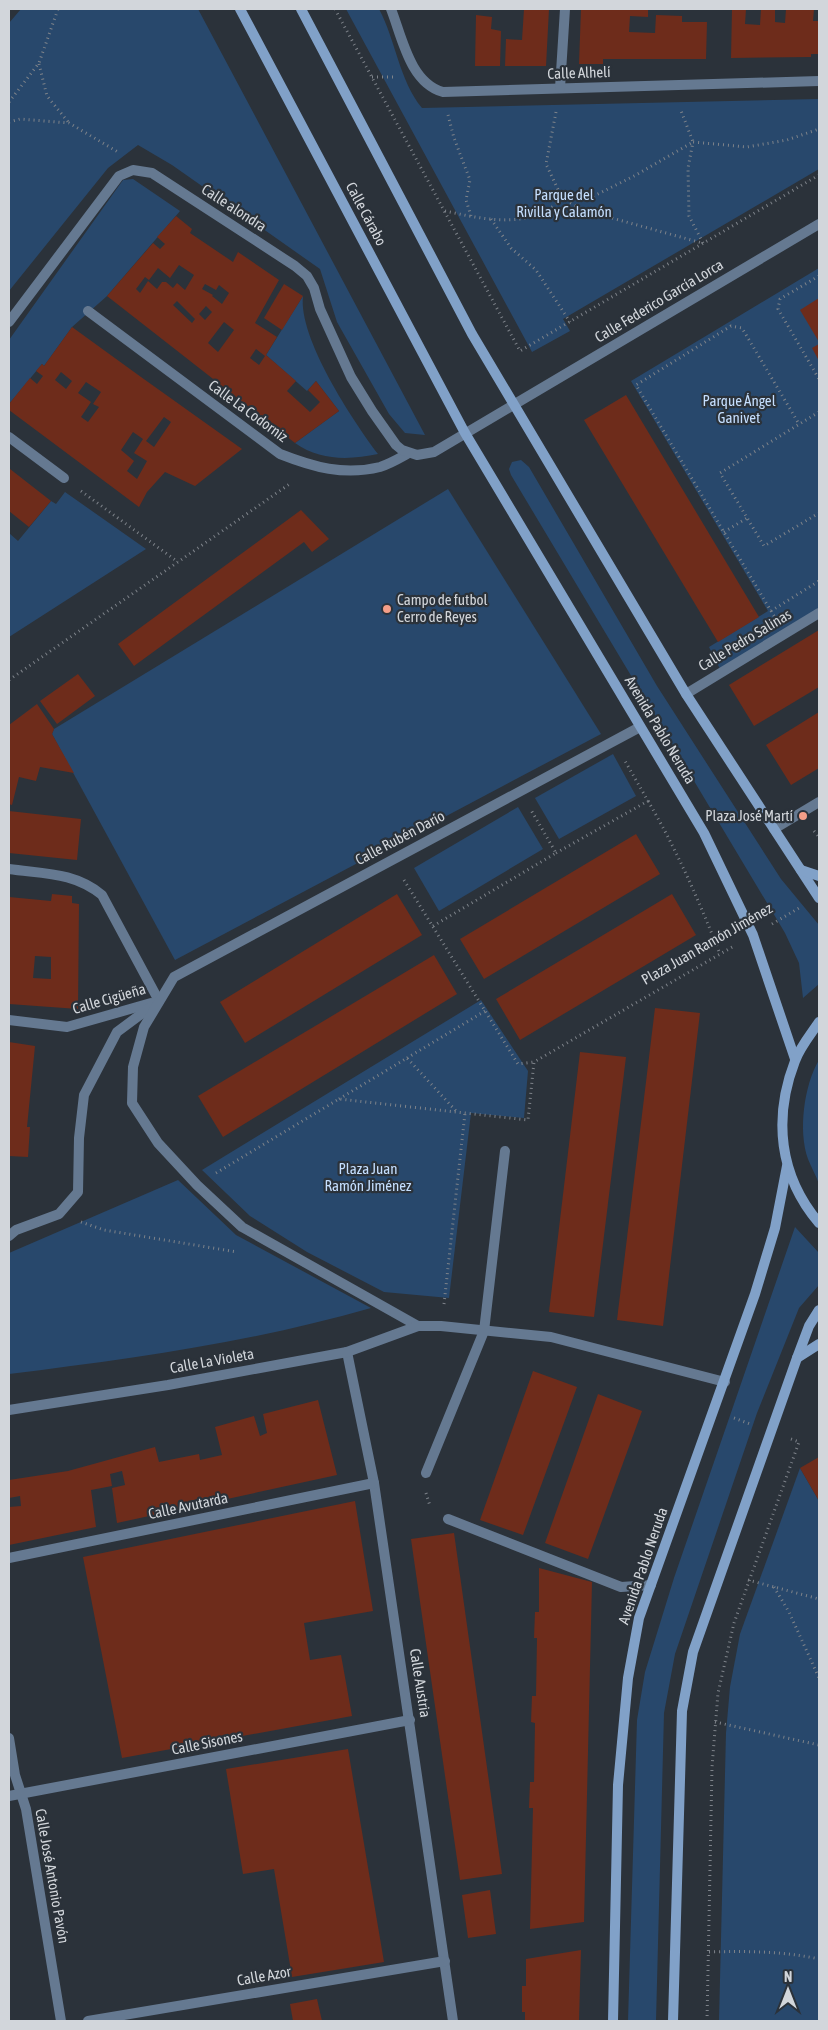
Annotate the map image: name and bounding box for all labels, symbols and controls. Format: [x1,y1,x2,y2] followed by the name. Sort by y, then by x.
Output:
[547,63,611,82] street label: Calle Alhelí
[343,179,390,248] street label: Calle Cárabo
[199,180,270,235] street label: Calle alondra
[516,186,612,220] park label: Parque del Rivilla y Calamón
[592,256,726,346] street label: Calle Federico García Lorca
[205,376,292,445] street label: Calle La Codorniz
[702,392,776,426] park label: Parque Ángel Ganivet
[397,591,488,625] place label: Campo de futbol Cerro de Reyes
[381,603,393,615] marker: Campo de futbol Cerro de Reyes
[695,605,794,674] street label: Calle Pedro Salinas
[622,673,699,787] street label: Avenida Pablo Neruda
[352,807,447,868] street label: Calle Rubén Darío
[705,807,794,824] place label: Plaza José Martí
[797,810,809,822] marker: Plaza José Martí
[638,899,776,988] street label: Plaza Juan Ramón Jiménez
[70,980,147,1017] street label: Calle Cigüeña
[324,1160,412,1194] park label: Plaza Juan Ramón Jiménez
[169,1345,255,1376] street label: Calle La Violeta
[147,1489,229,1522] street label: Calle Avutarda
[615,1505,671,1627] street label: Avenida Pablo Neruda
[407,1647,434,1719] street label: Calle Austria
[170,1727,244,1758] street label: Calle Sisones
[32,1807,73,1945] street label: Calle José Antonio Pavón
[236,1962,293,1989] street label: Calle Azor
[763,1965,813,2015] north arrow
[784,1969,792,1985] text: N

